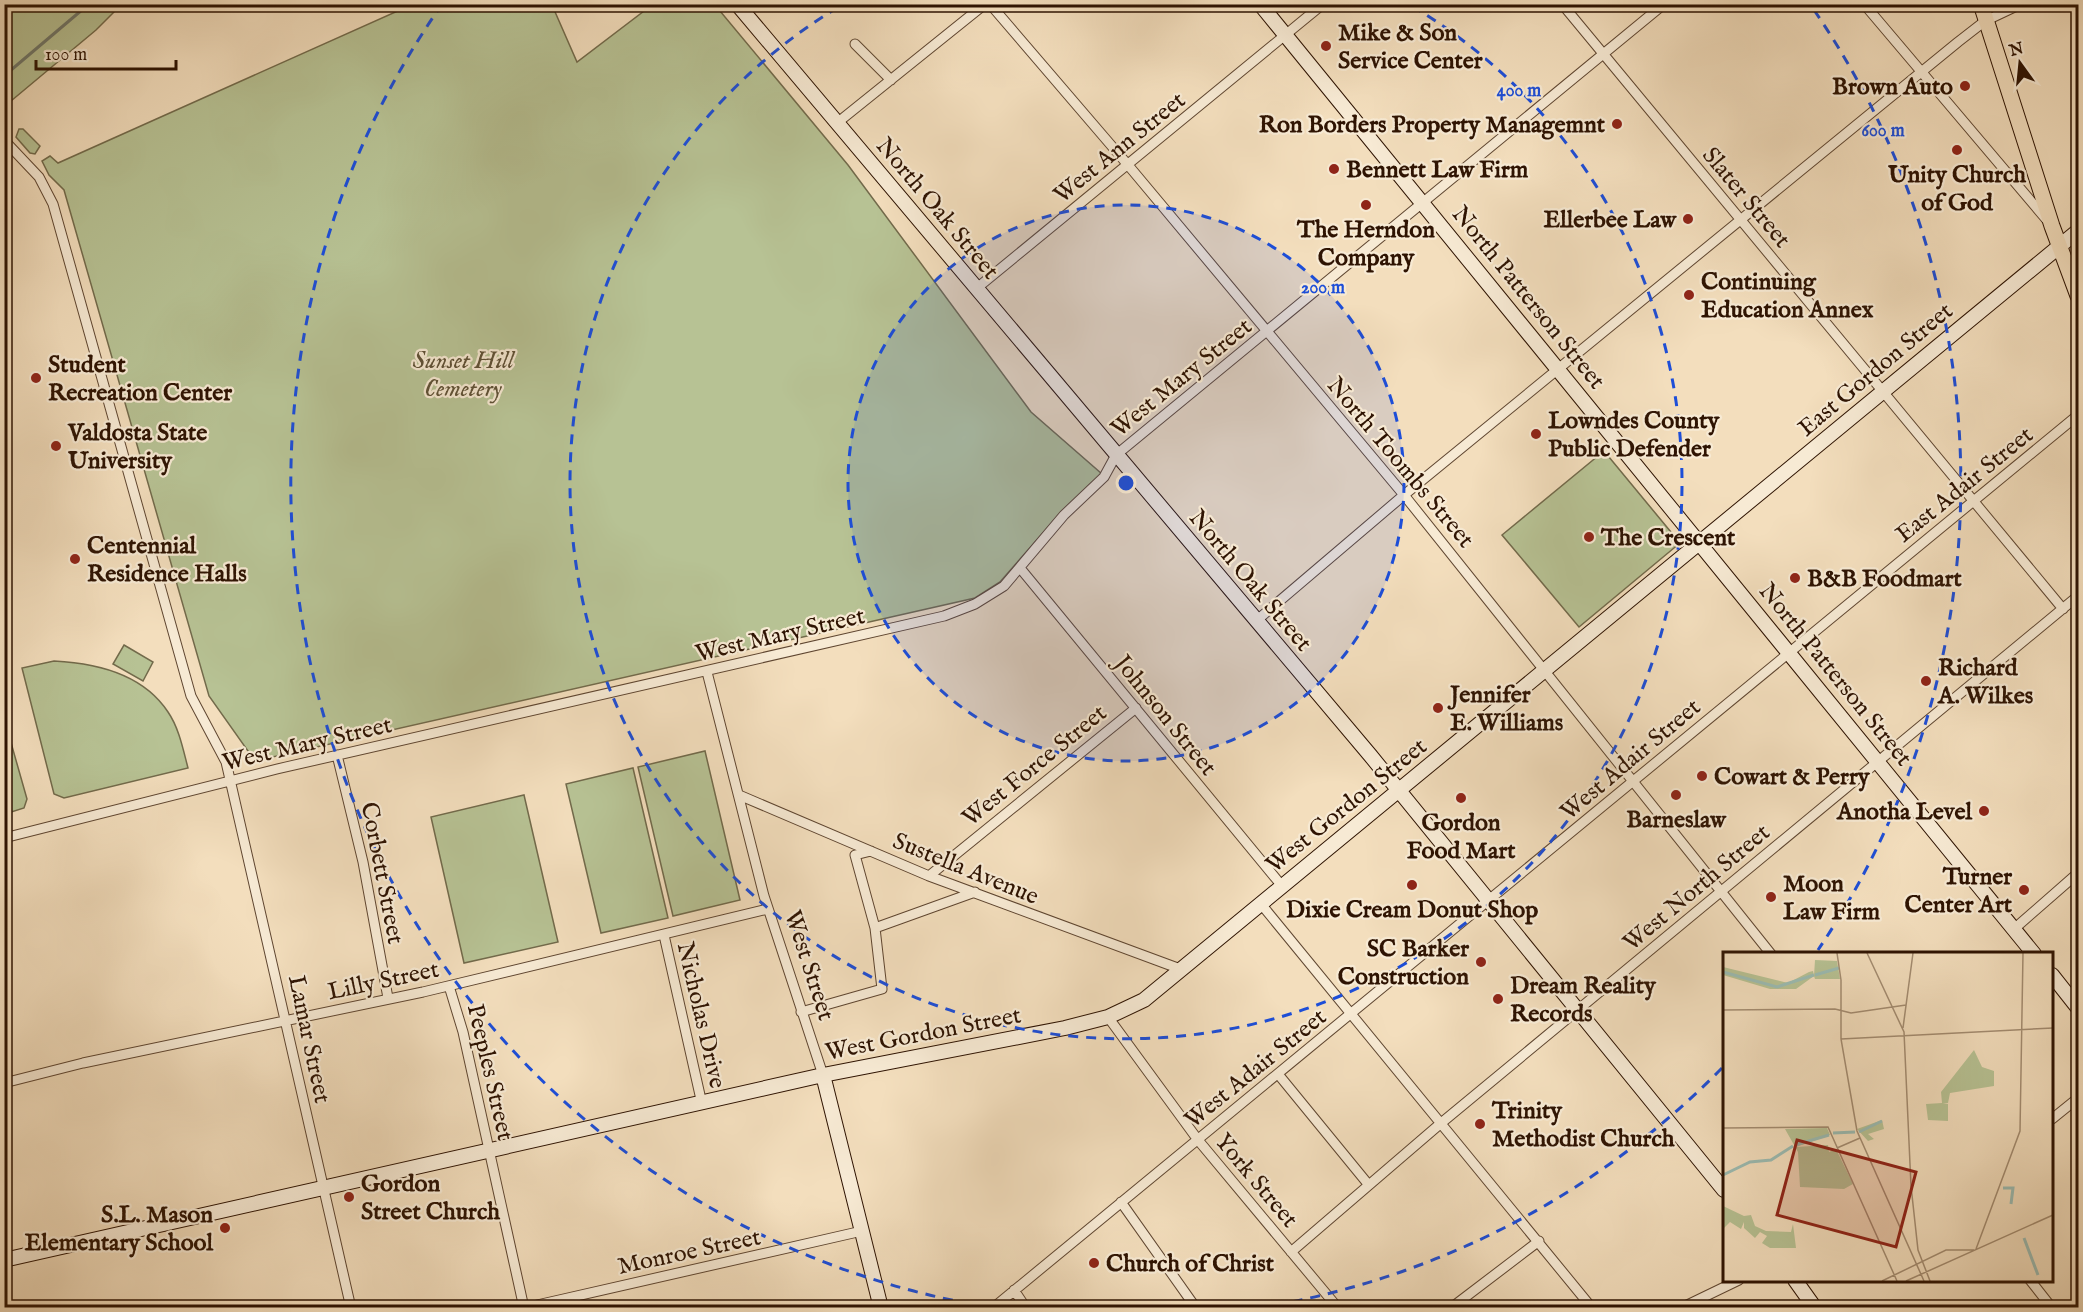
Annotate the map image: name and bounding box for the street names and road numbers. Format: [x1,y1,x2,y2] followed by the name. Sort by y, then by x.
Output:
[1048,85,1192,211] street label: West Ann Street
[868,132,1005,286] street label: North Oak Street
[1695,141,1797,255] street label: Slater Street
[1444,200,1611,396] street label: North Patterson Street
[1792,296,1960,444] street label: East Gordon Street
[1105,312,1259,445] street label: West Mary Street
[1319,371,1480,555] street label: North Toombs Street
[1890,420,2040,550] street label: East Adair Street
[1181,504,1318,658] street label: North Oak Street
[1751,577,1918,773] street label: North Patterson Street
[693,601,868,670] street label: West Mary Street
[1105,647,1223,783] street label: Johnson Street
[1554,692,1708,828] street label: West Adair Street
[956,698,1114,834] street label: West Force Street
[220,710,395,779] street label: West Mary Street
[1260,732,1434,881] street label: West Gordon Street
[353,800,410,947] street label: Corbett Street
[1617,818,1777,959] street label: West North Street
[888,826,1043,913] street label: Sustella Avenue
[776,906,841,1025] street label: West Street
[669,939,732,1092] street label: Nicholas Drive
[325,955,442,1008] street label: Lilly Street
[280,972,337,1106] street label: Lamar Street
[823,1000,1024,1069] street label: West Gordon Street
[459,1001,520,1144] street label: Peeples Street
[1179,1002,1333,1136] street label: West Adair Street
[1207,1127,1304,1235] street label: York Street
[615,1222,764,1283] street label: Monroe Street

